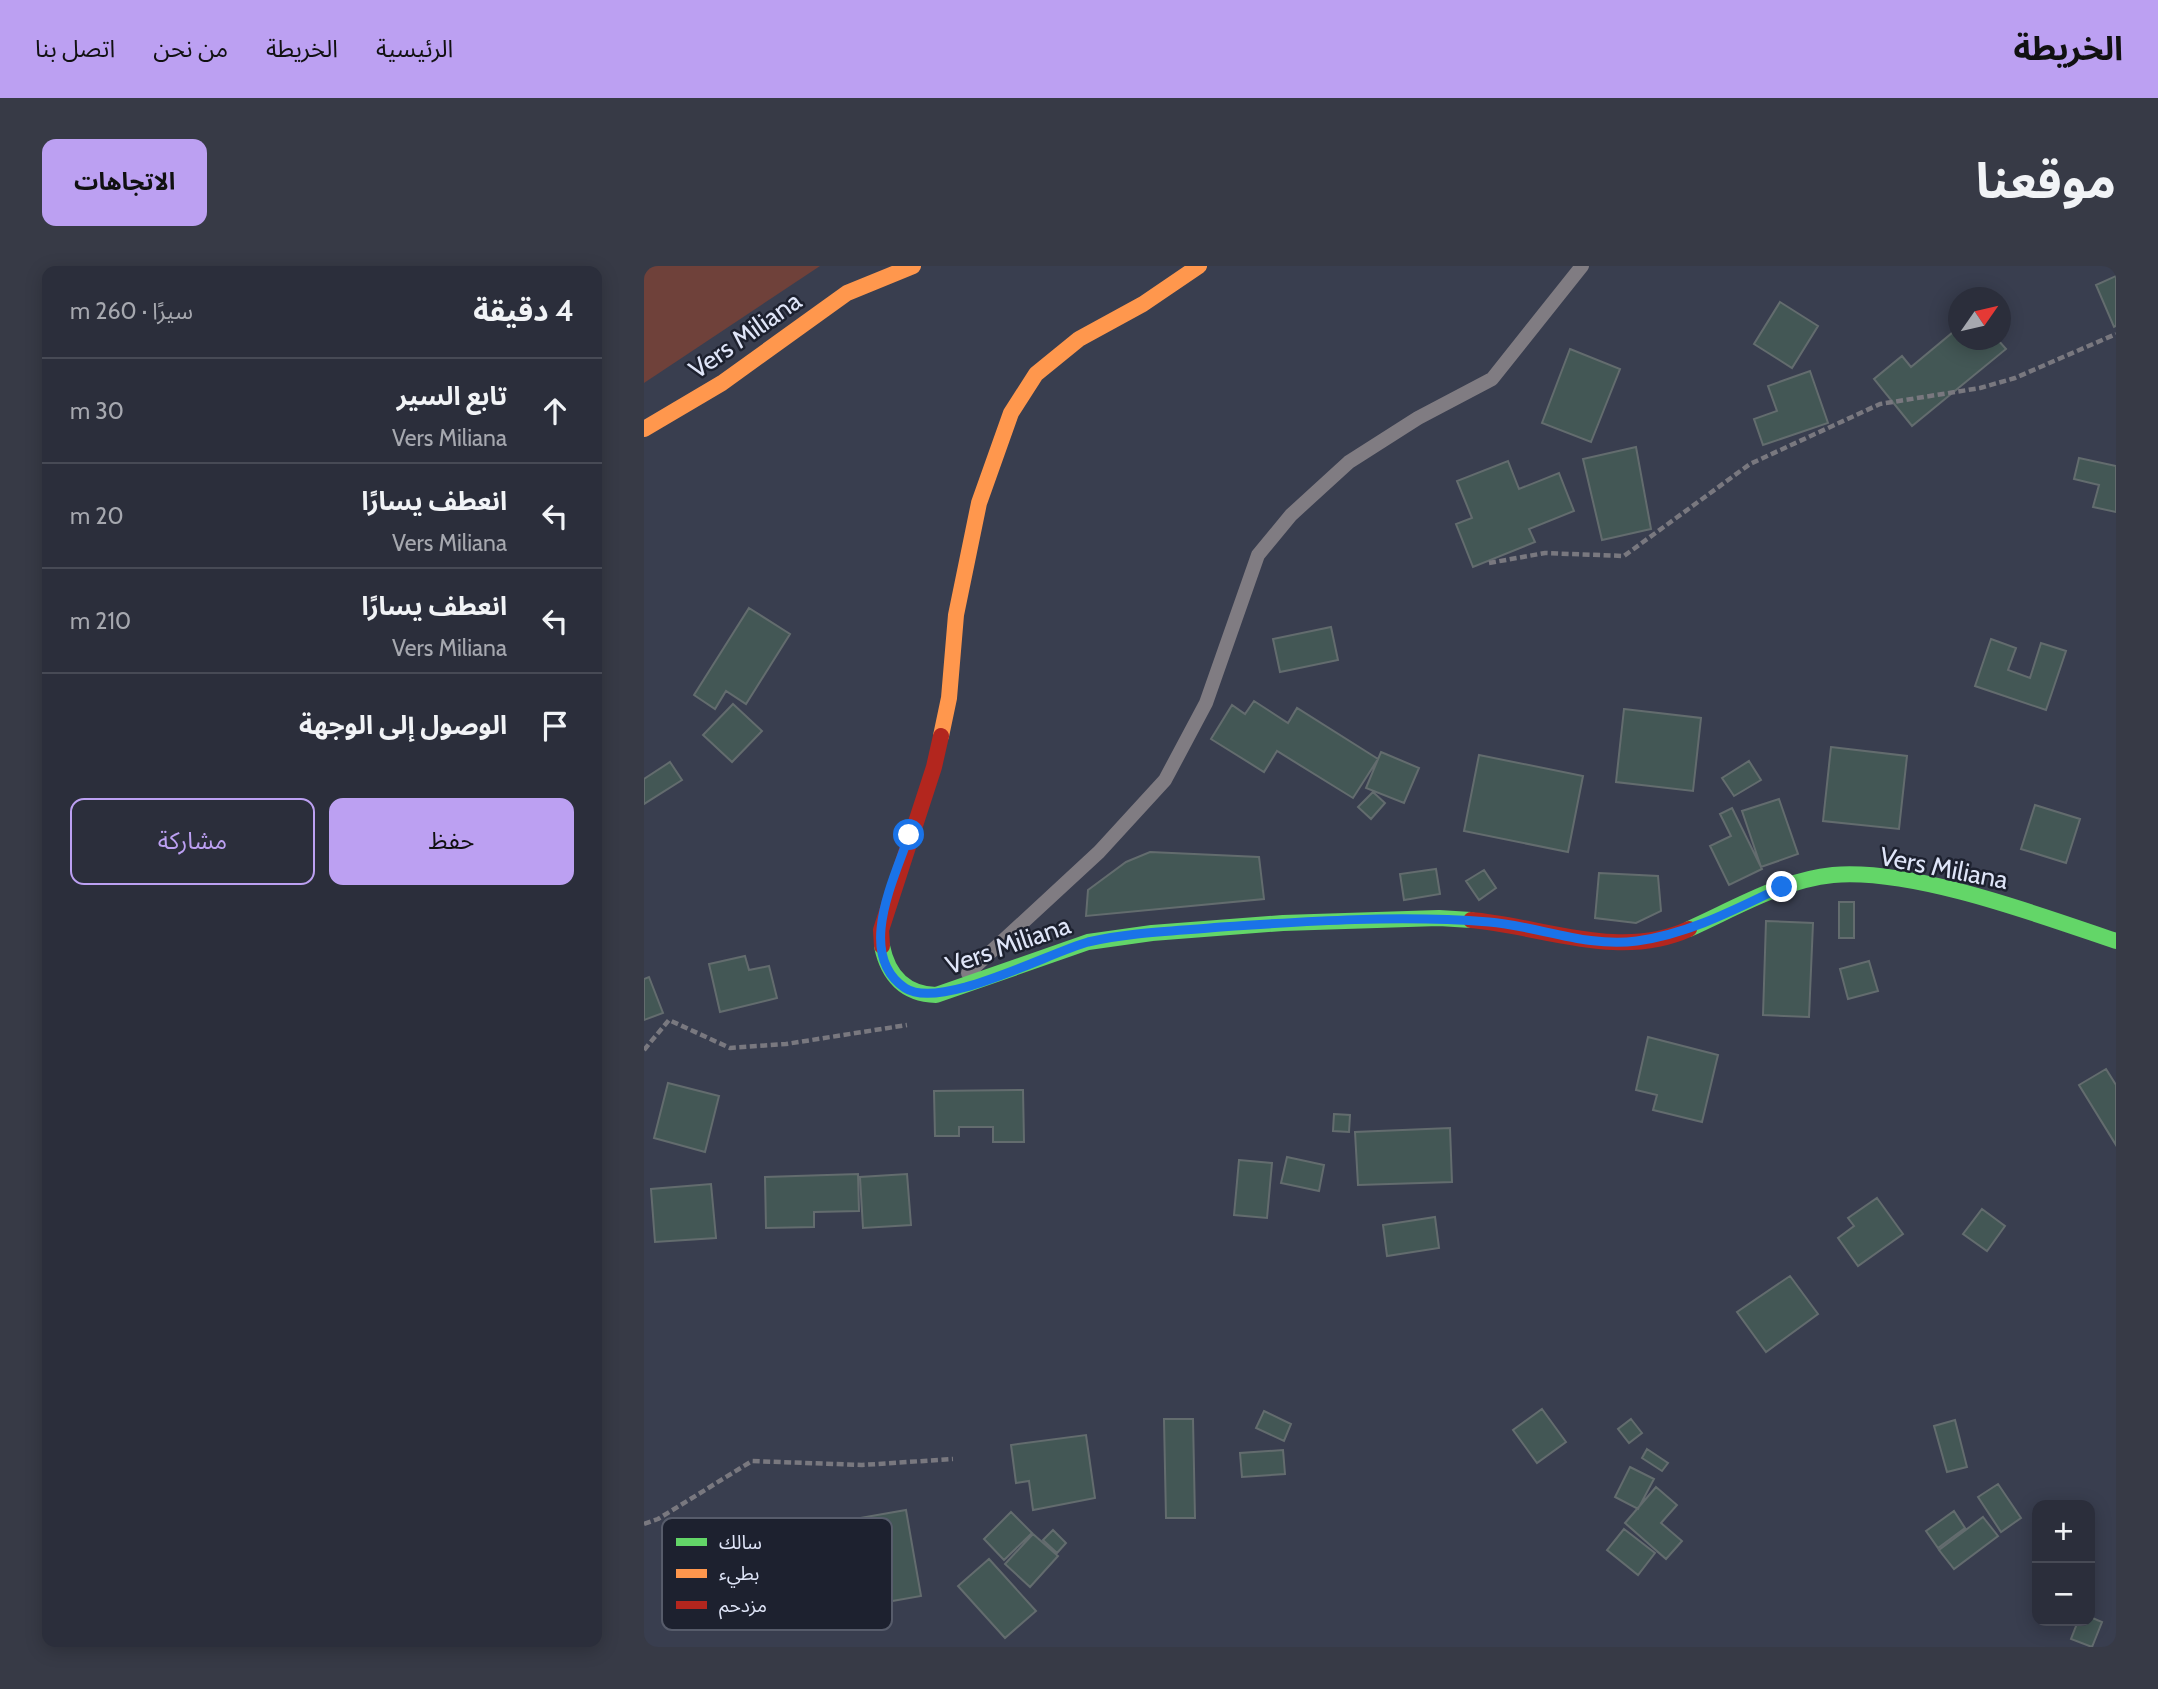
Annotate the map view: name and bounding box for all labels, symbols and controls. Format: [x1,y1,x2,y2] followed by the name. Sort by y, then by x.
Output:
[2013,28,2123,68] text: الخريطة
[35,34,115,63] text: اتصل بنا
[153,34,228,63] text: من نحن
[266,34,338,63] text: الخريطة
[376,34,453,63] text: الرئيسية
[42,139,207,226] button: الاتجاهات
[1976,151,2116,210] text: موقعنا
[683,284,808,385] street label: Vers Miliana
[1948,287,2011,350] north arrow
[473,292,574,329] text: 4 دقيقة
[70,297,193,325] text: سيرًا · 260 m
[397,380,507,412] text: تابع السير
[536,392,574,430] icon: ahead
[70,397,124,425] text: 30 m
[392,424,507,452] text: Vers Miliana
[361,485,507,517] text: انعطف يسارًا
[536,497,574,535] icon: left
[70,502,123,530] text: 20 m
[392,529,507,557] text: Vers Miliana
[361,590,507,622] text: انعطف يسارًا
[536,602,574,640] icon: left
[70,607,131,635] text: 210 m
[392,634,507,662] text: Vers Miliana
[536,707,574,745] icon: arrive
[299,709,507,741] text: الوصول إلى الوجهة
[70,798,315,885] button: مشاركة
[329,798,574,885] button: حفظ
[893,819,924,850] route start
[1877,840,2011,896] street label: Vers Miliana
[1766,871,1797,902] route end
[941,909,1075,981] street label: Vers Miliana
[2032,1500,2095,1626] map controls
[2032,1500,2095,1563] button: +
[662,1518,892,1630] legend
[719,1531,762,1554] text: سالك
[719,1562,759,1588] text: بطيء
[2032,1563,2095,1626] button: −
[719,1594,767,1620] text: مزدحم

